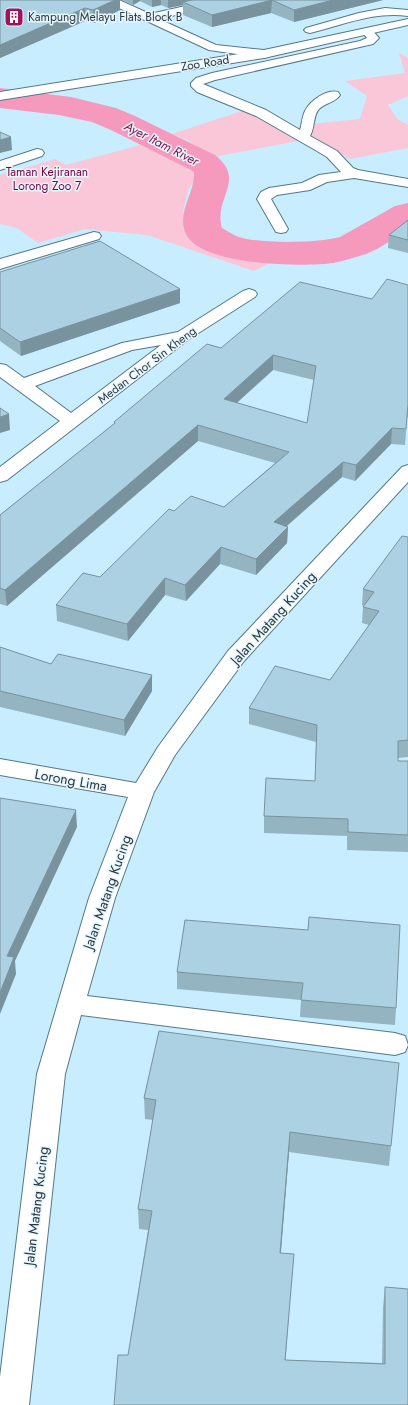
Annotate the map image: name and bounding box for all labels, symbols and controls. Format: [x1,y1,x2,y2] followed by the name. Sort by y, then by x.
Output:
[3,6,25,28] building icon: Kampung Melayu Flats Block B
[28,8,183,26] place label: Kampung Melayu Flats Block B
[180,50,230,76] street label: Zoo Road
[120,116,203,171] water label: Ayer Itam River
[6,163,88,195] park label: Taman Kejiranan Lorong Zoo 7
[94,322,200,408] street label: Medan Chor Sin Kheng
[224,567,321,671] street label: Jalan Matang Kucing
[33,764,109,796] street label: Lorong Lima
[77,832,136,954] street label: Jalan Matang Kucing
[19,1145,53,1269] street label: Jalan Matang Kucing

